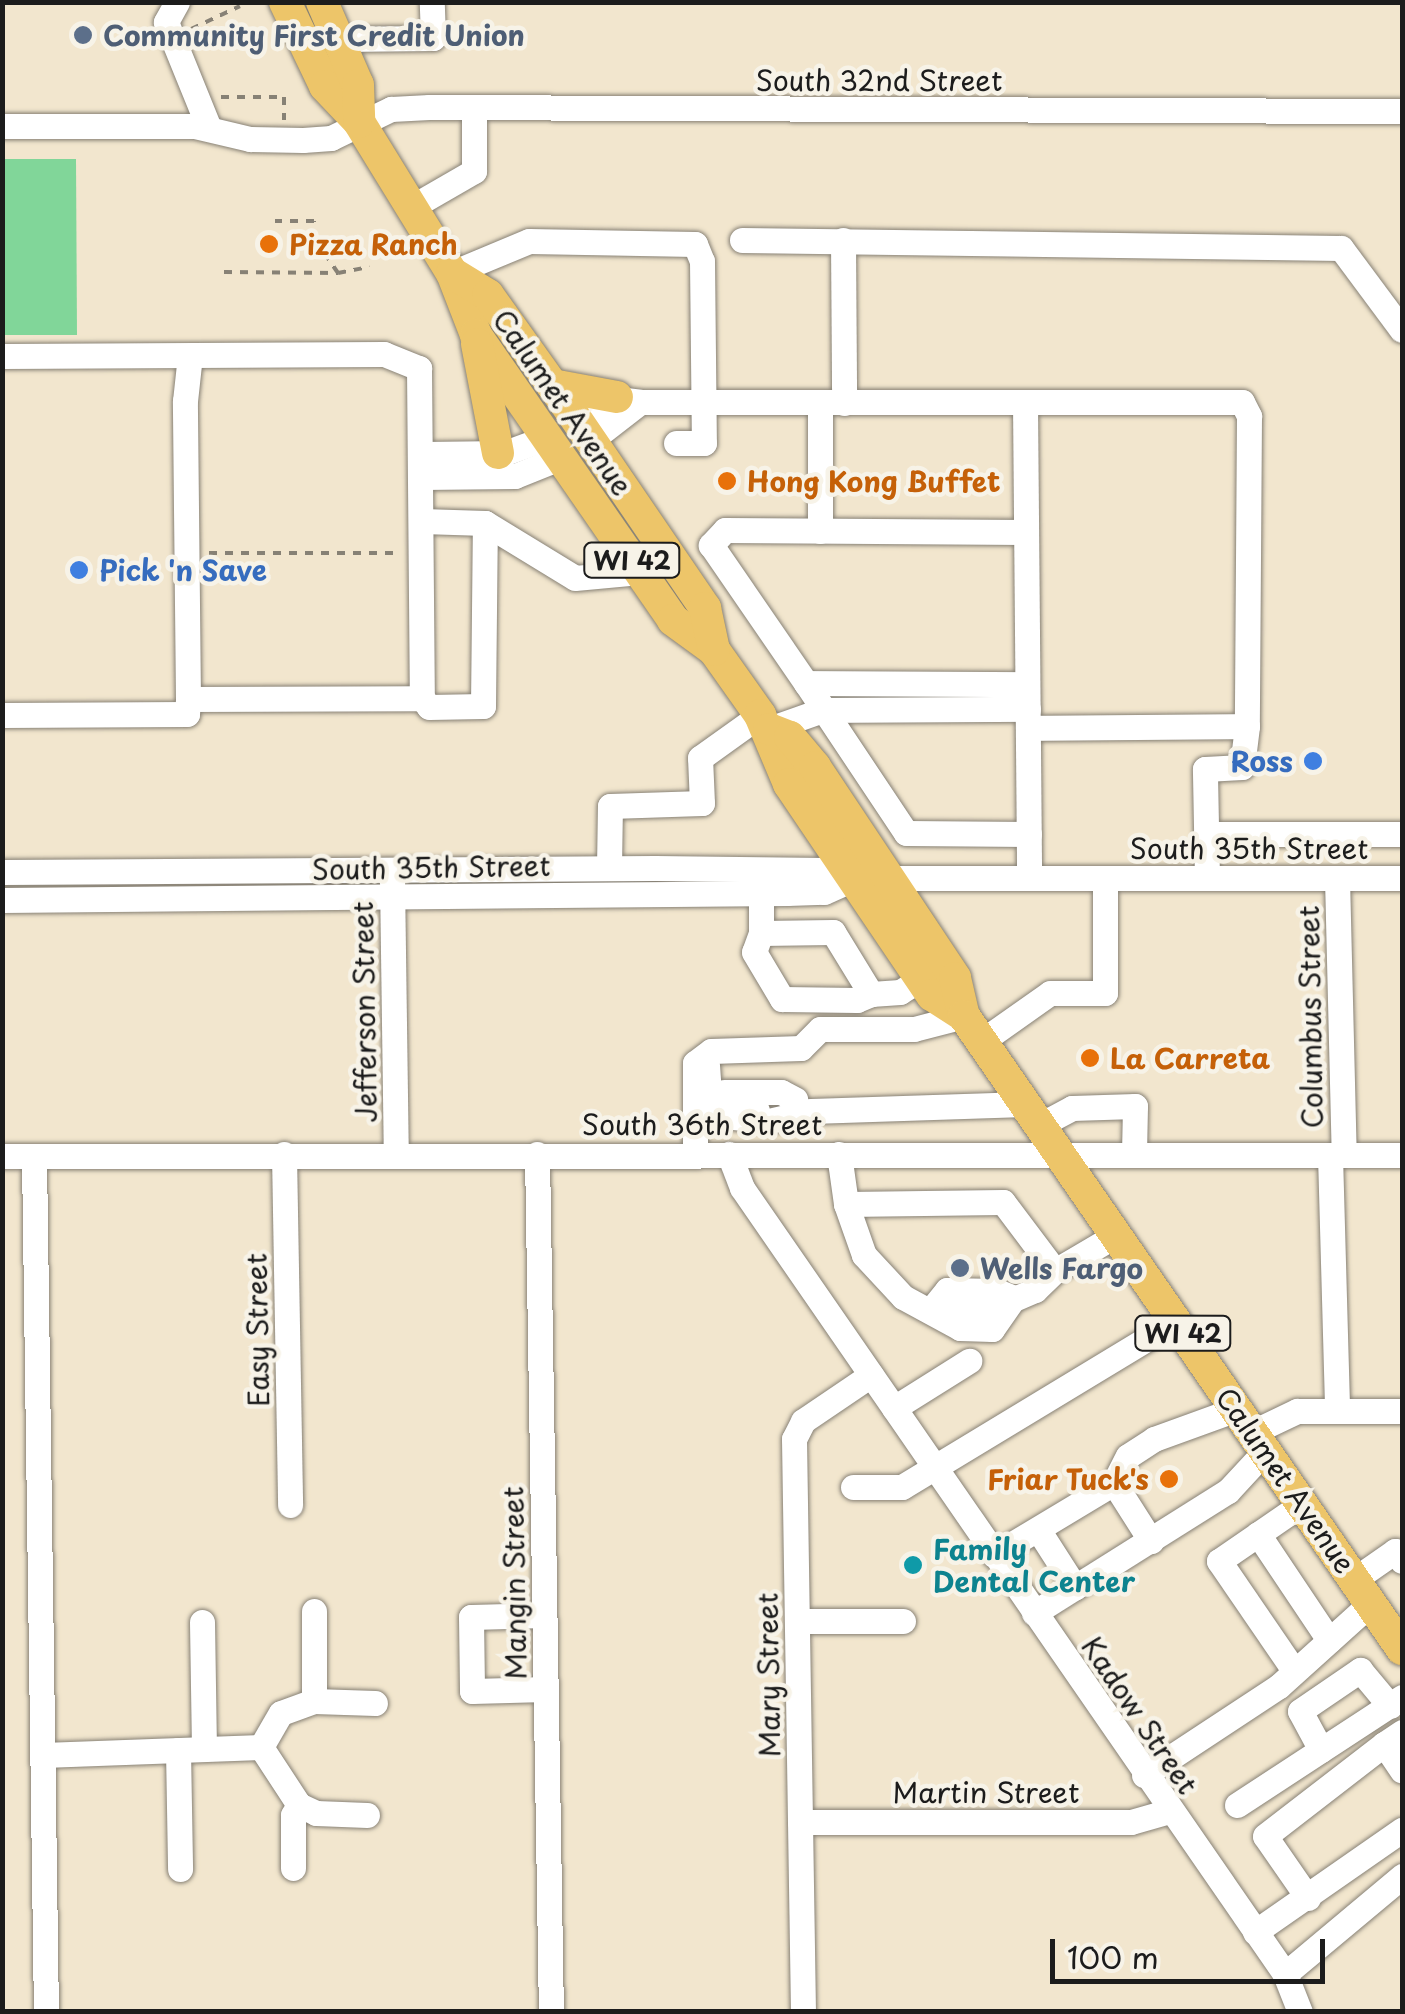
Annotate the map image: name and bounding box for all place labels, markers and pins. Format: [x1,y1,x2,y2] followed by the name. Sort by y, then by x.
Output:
[103,18,528,52] place label: Community First Credit Union
[72,24,94,46] marker: Community First Credit Union
[289,227,460,261] place label: Pizza Ranch
[258,233,280,255] marker: Pizza Ranch
[747,464,1000,498] place label: Hong Kong Buffet
[716,470,738,492] marker: Hong Kong Buffet
[99,553,268,587] place label: Pick 'n Save
[68,559,90,581] marker: Pick 'n Save
[1230,744,1293,778] place label: Ross
[1302,750,1324,772] marker: Ross
[1110,1041,1269,1075] place label: La Carreta
[1079,1047,1101,1069] marker: La Carreta
[980,1251,1145,1285] place label: Wells Fargo
[949,1257,971,1279] marker: Wells Fargo
[986,1462,1149,1496] place label: Friar Tuck's
[1158,1468,1180,1490] marker: Friar Tuck's
[933,1532,1134,1598] place label: Family Dental Center
[902,1554,924,1576] marker: Family Dental Center

